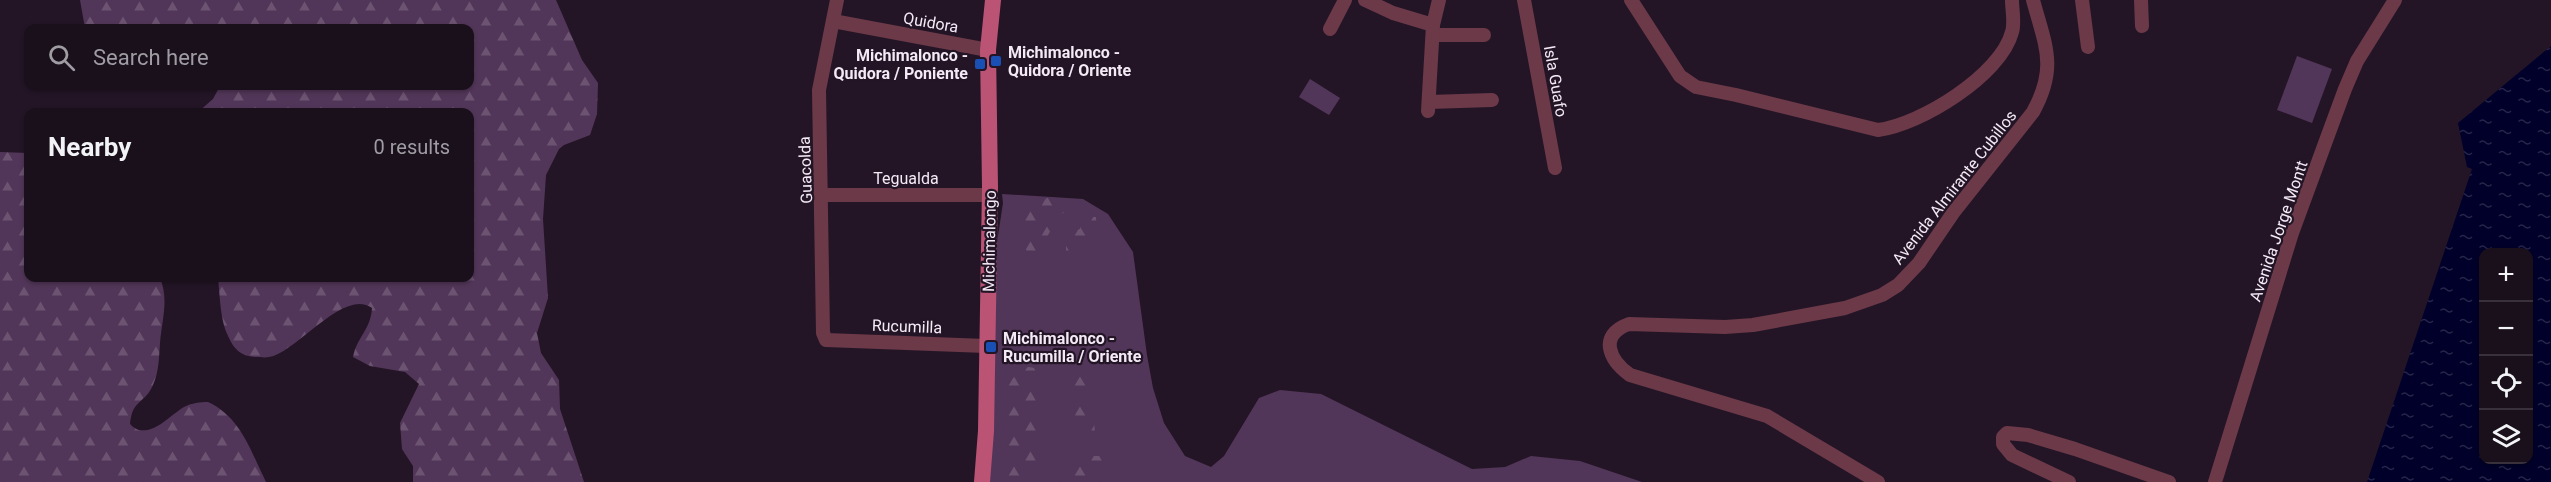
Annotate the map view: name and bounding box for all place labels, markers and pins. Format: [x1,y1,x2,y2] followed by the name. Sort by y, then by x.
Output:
[1008,43,1131,80] place label: Michimalonco - Quidora / Oriente
[834,46,968,83] place label: Michimalonco - Quidora / Poniente
[989,54,1003,68] marker: Michimalonco - Quidora / Oriente
[973,57,987,71] marker: Michimalonco - Quidora / Poniente
[1003,329,1142,366] place label: Michimalonco - Rucumilla / Oriente
[984,340,998,354] marker: Michimalonco - Rucumilla / Oriente

